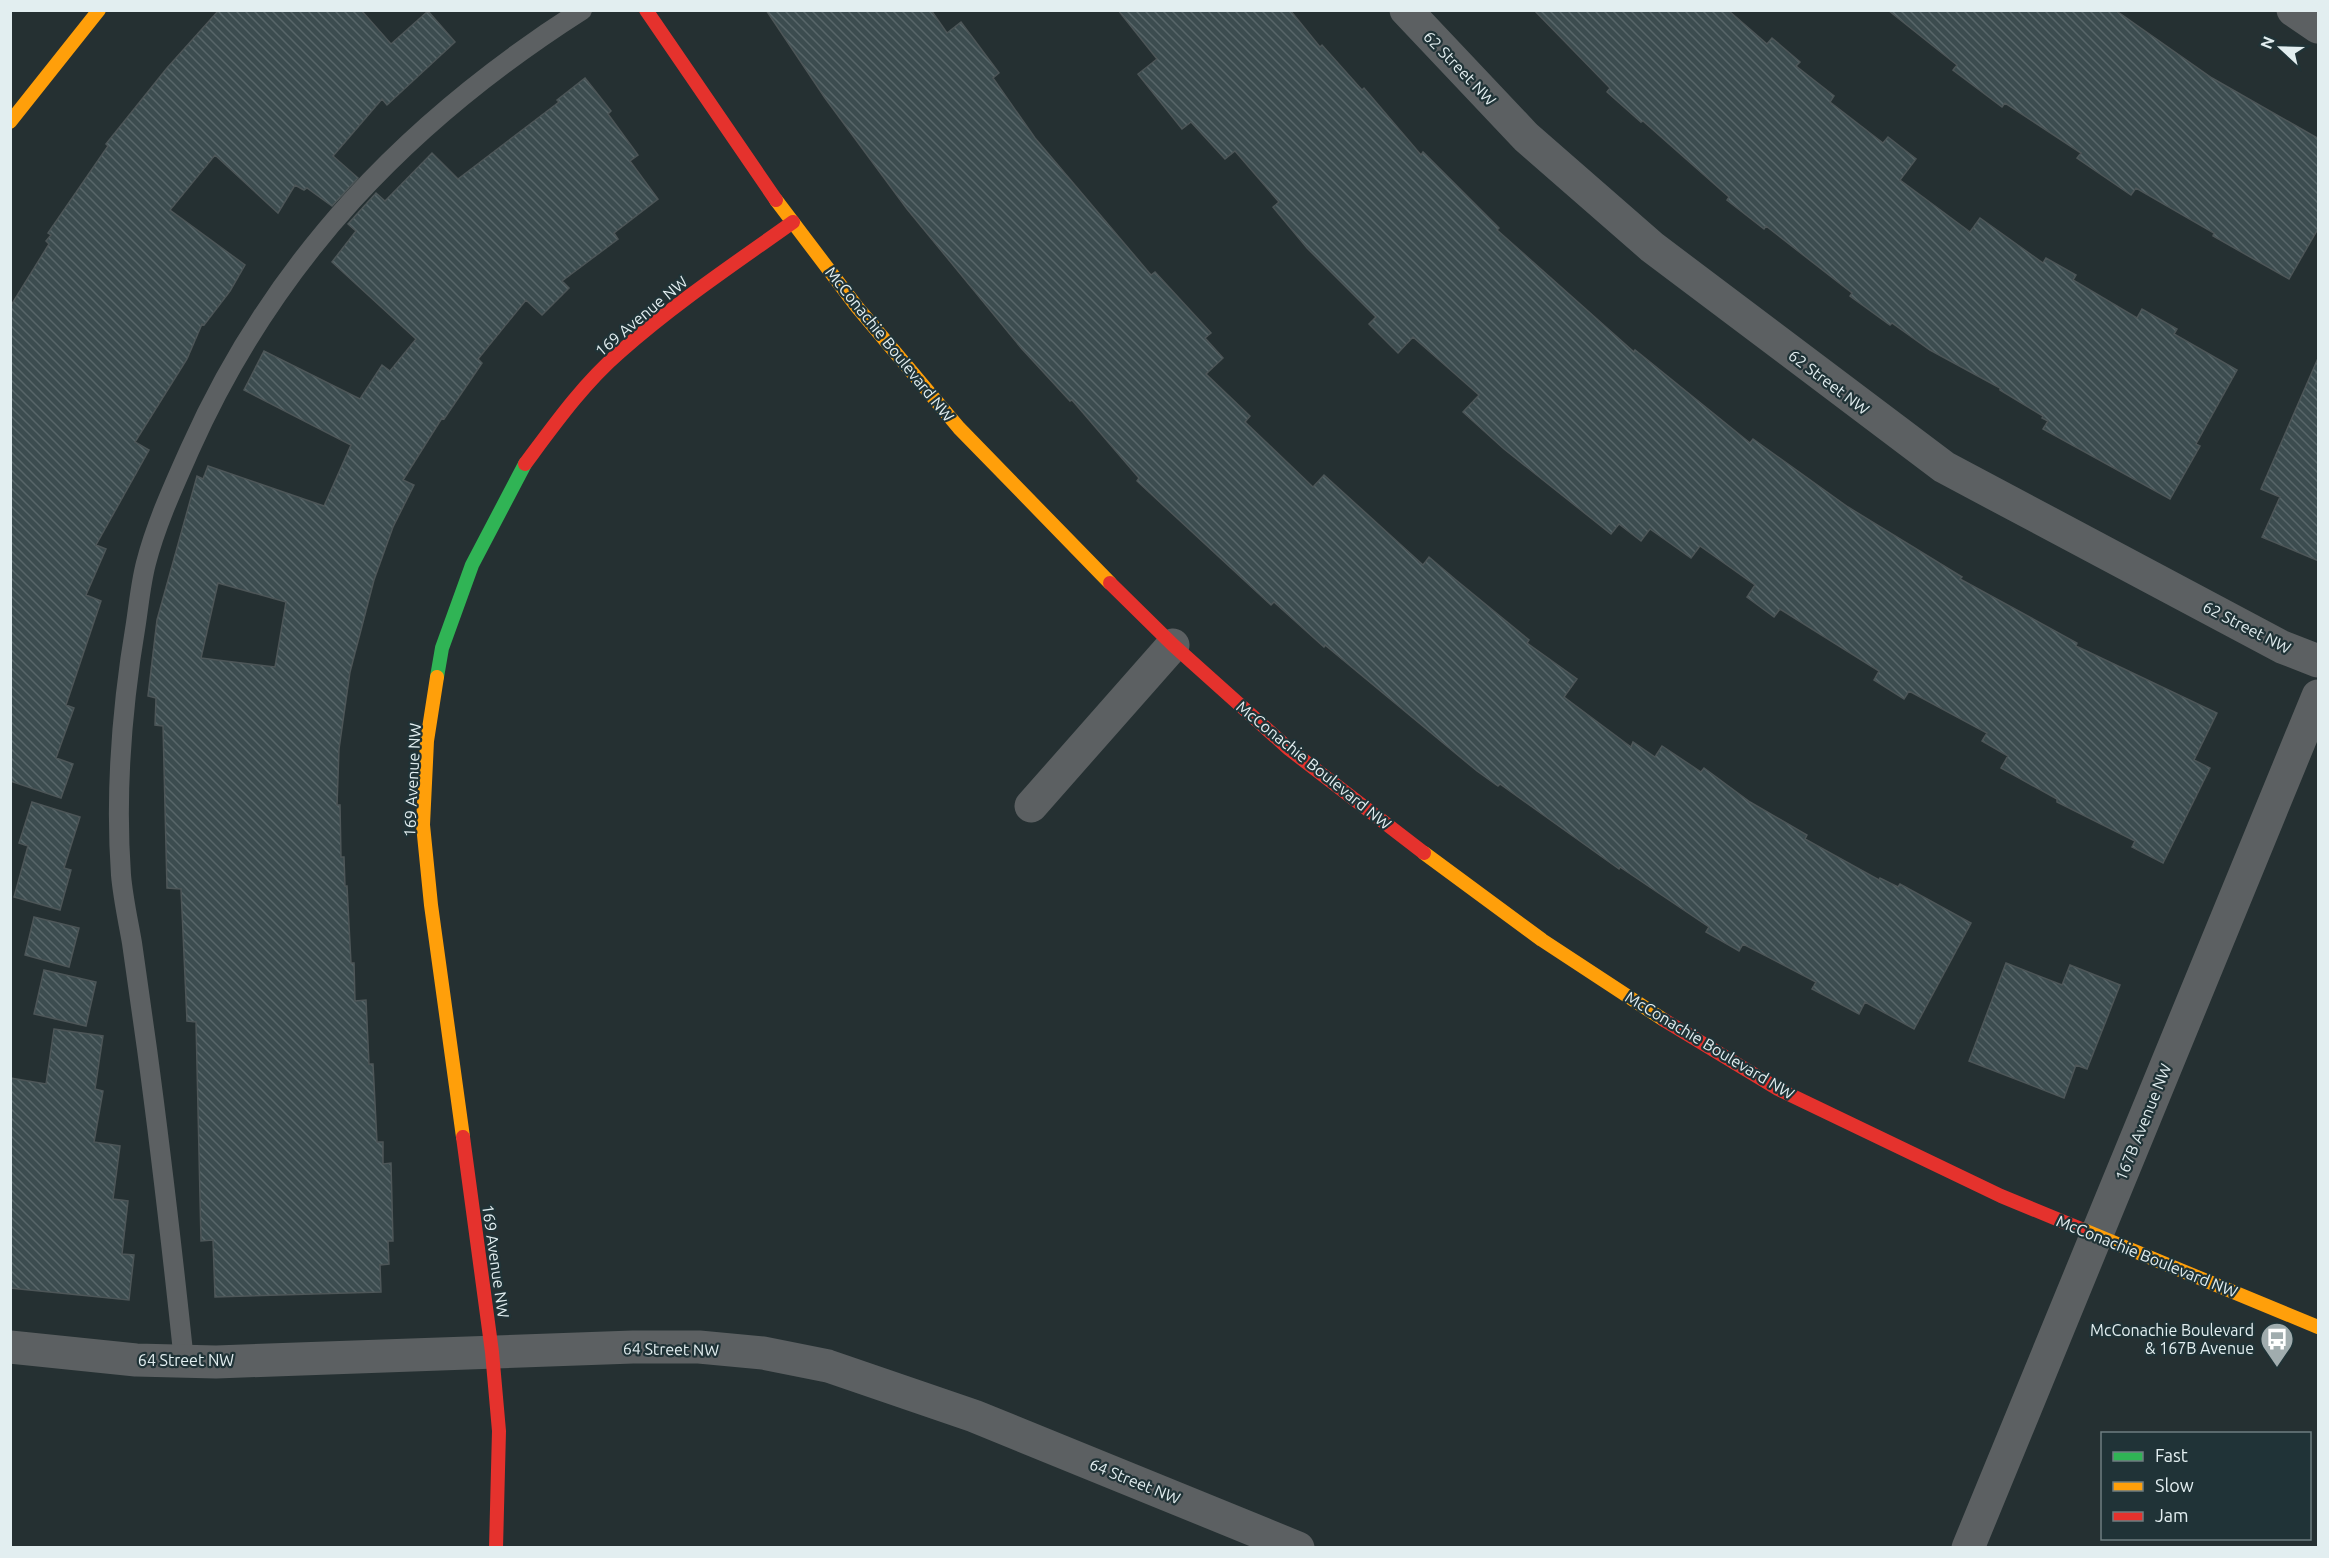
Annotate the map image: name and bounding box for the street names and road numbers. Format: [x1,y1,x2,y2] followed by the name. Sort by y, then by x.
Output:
[1420,27,1500,109] street label: 62 Street NW
[822,263,958,425] street label: McConachie Boulevard NW
[591,272,691,360] street label: 169 Avenue NW
[1785,346,1873,418] street label: 62 Street NW
[2200,597,2294,657] street label: 62 Street NW
[1233,697,1395,833] street label: McConachie Boulevard NW
[400,722,424,838] street label: 169 Avenue NW
[1622,987,1798,1103] street label: McConachie Boulevard NW
[2111,1061,2175,1183] street label: 167B Avenue NW
[479,1203,513,1319] street label: 169 Avenue NW
[2054,1211,2240,1301] street label: McConachie Boulevard NW
[623,1339,719,1359] street label: 64 Street NW
[138,1351,234,1369] street label: 64 Street NW
[1087,1455,1183,1507] street label: 64 Street NW

